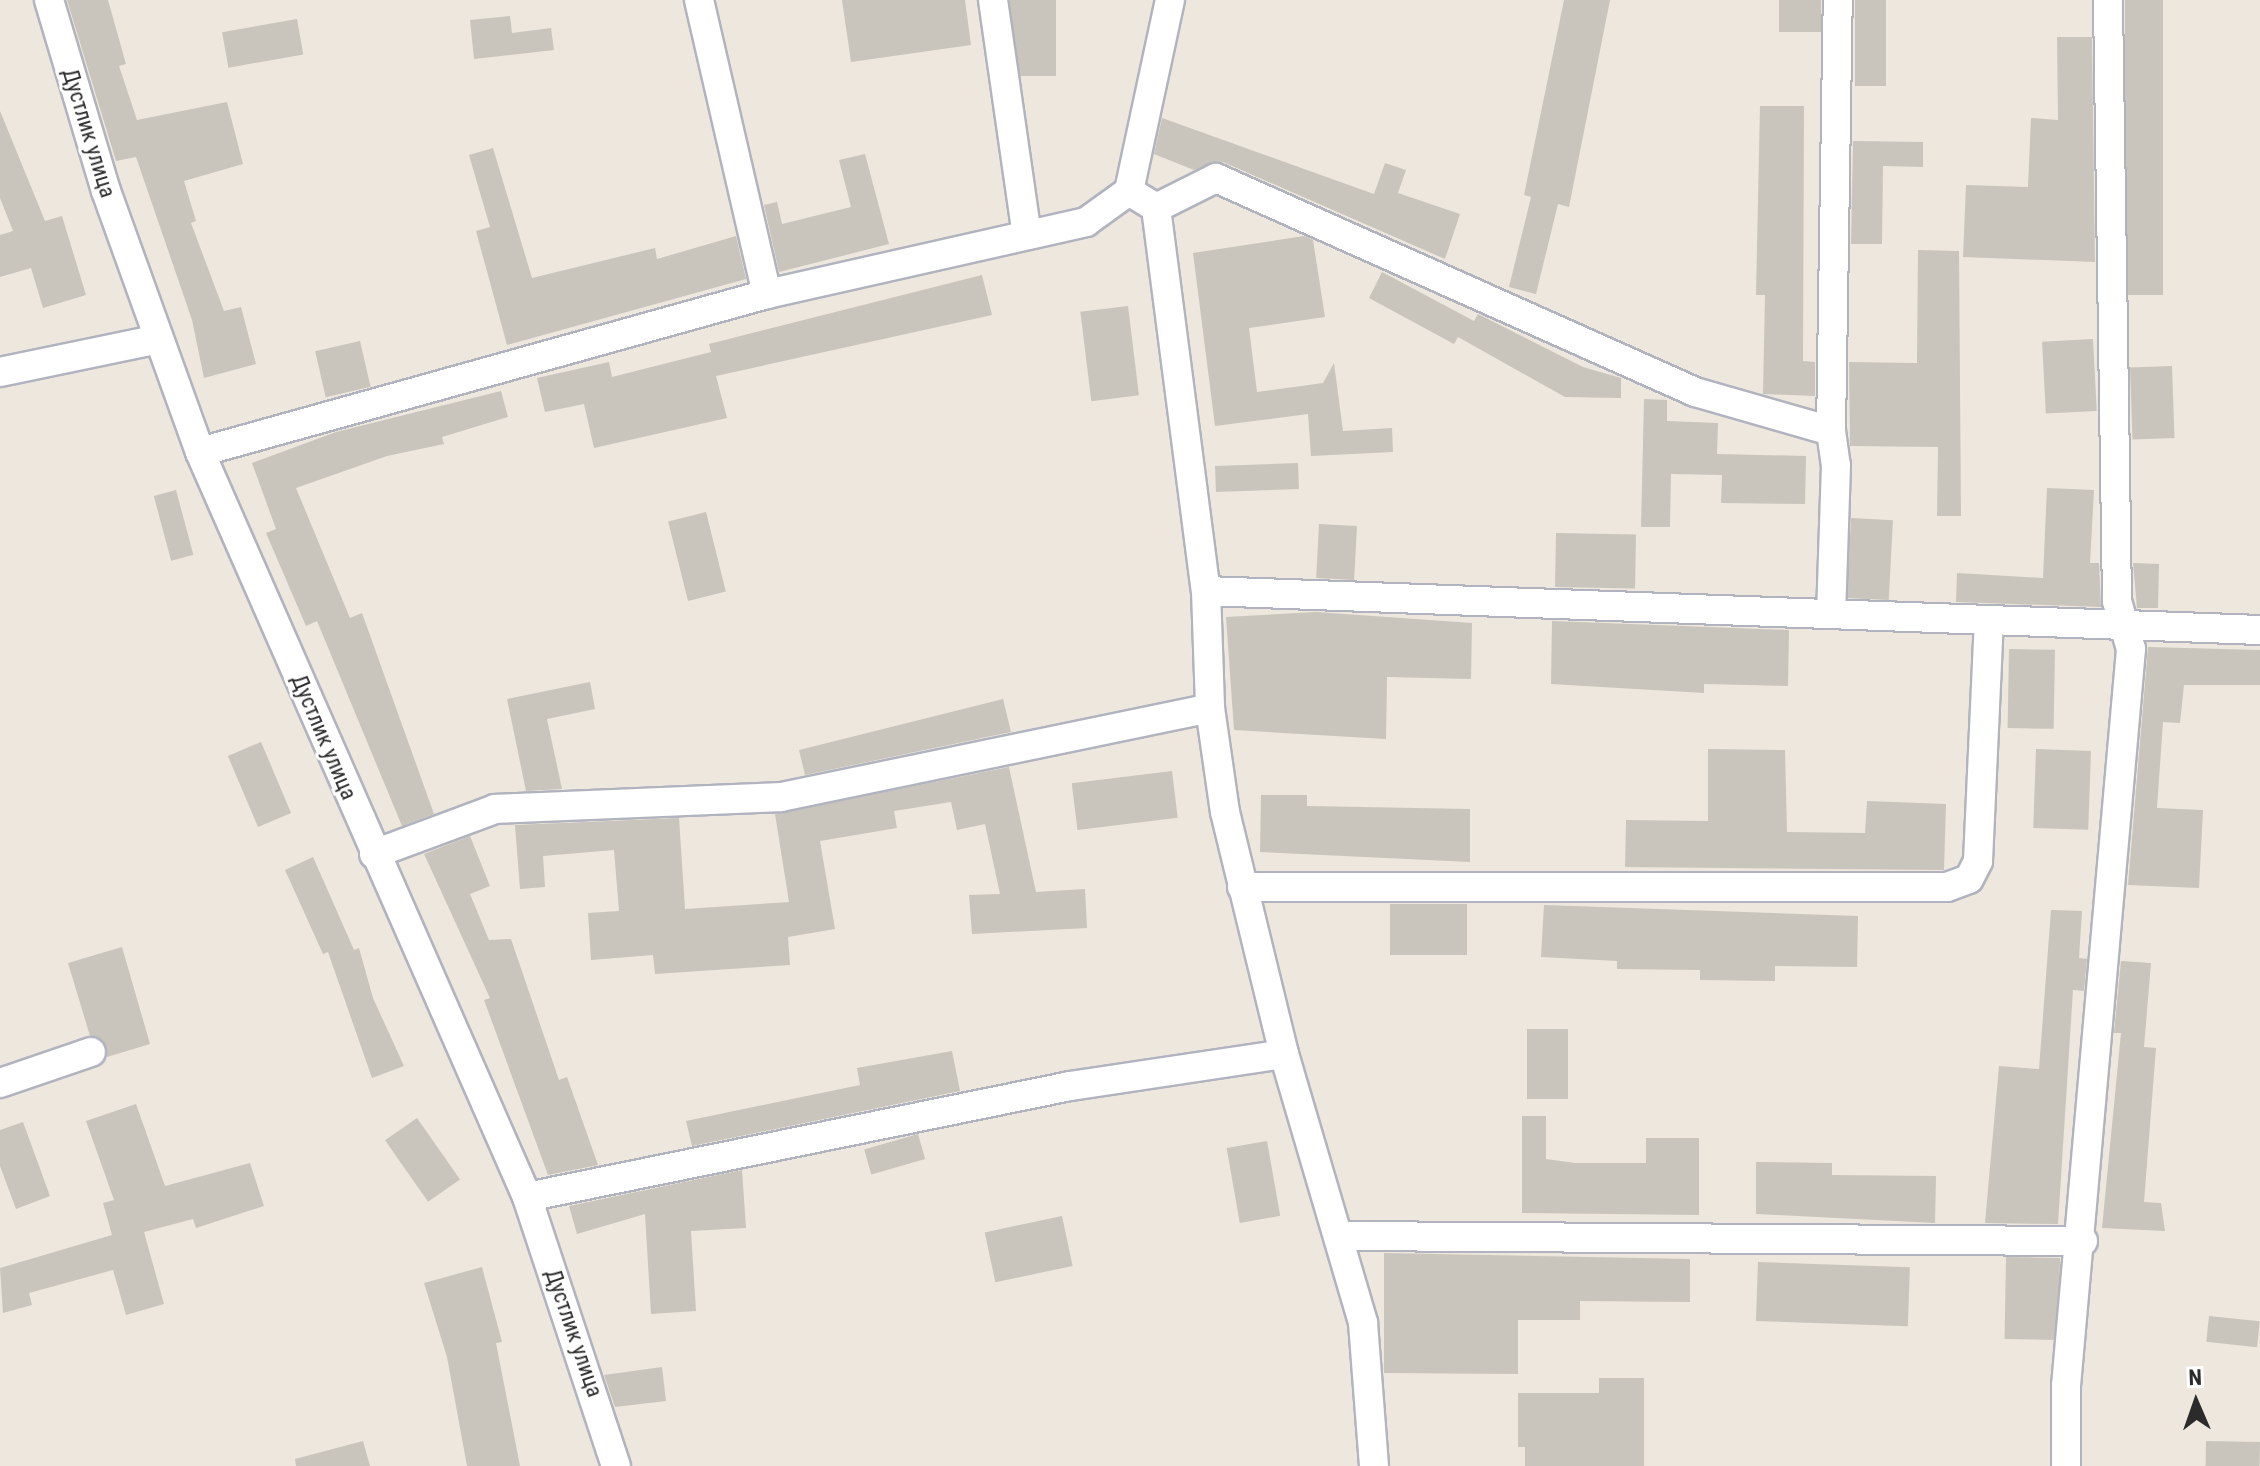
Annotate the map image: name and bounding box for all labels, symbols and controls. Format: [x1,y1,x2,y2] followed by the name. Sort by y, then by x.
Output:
[57,65,121,201] street label: Дустлик улица
[286,670,362,804] street label: Дустлик улица
[540,1266,608,1400] street label: Дустлик улица
[2156,1362,2236,1442] north arrow
[2188,1365,2202,1390] text: N

